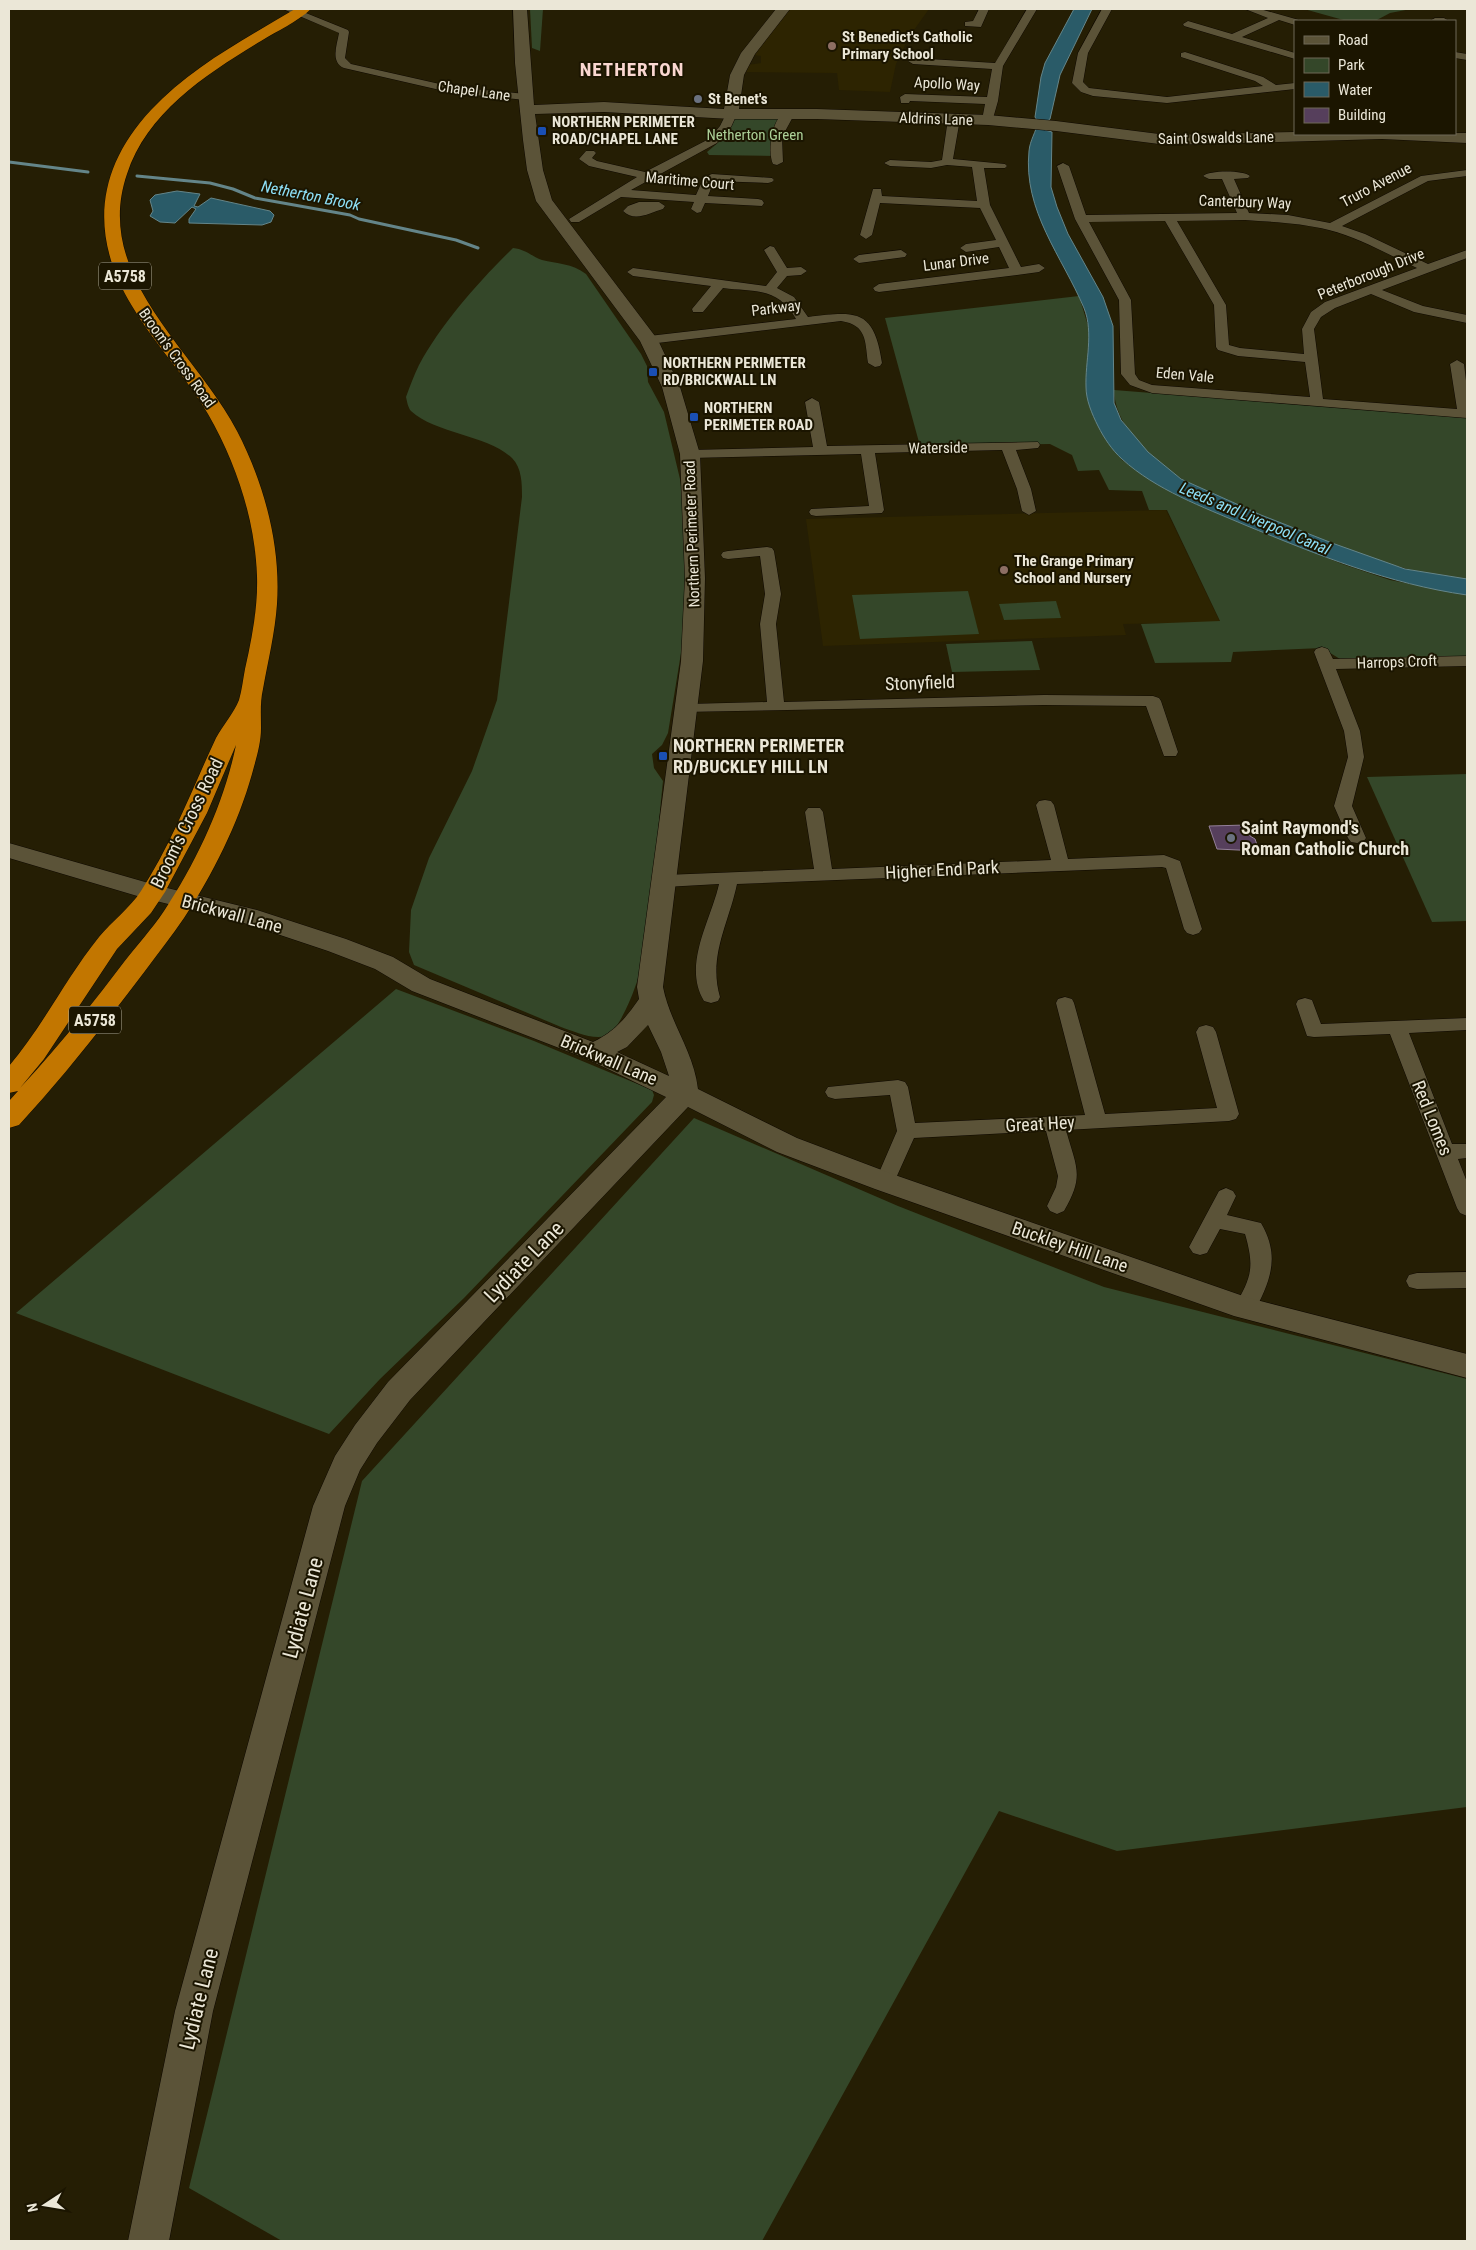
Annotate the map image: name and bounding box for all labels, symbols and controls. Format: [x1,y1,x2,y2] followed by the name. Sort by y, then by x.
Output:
[1294,20,1456,135] legend
[842,28,973,63] place label: St Benedict's Catholic Primary School
[1338,31,1368,49] text: Road
[826,40,838,52] marker: St Benedict's Catholic Primary School
[1338,56,1365,74] text: Park
[580,58,684,81] district label: NETHERTON
[914,73,980,95] street label: Apollo Way
[437,77,511,105] street label: Chapel Lane
[1338,81,1373,99] text: Water
[708,90,768,108] place label: St Benet's
[692,93,704,105] marker: St Benet's
[1338,106,1386,124] text: Building
[899,109,973,129] street label: Aldrins Lane
[552,113,695,148] place label: NORTHERN PERIMETER ROAD/CHAPEL LANE
[536,125,548,137] marker: NORTHERN PERIMETER ROAD/CHAPEL LANE
[706,126,804,144] park label: Netherton Green
[1158,128,1274,148] street label: Saint Oswalds Lane
[1337,159,1415,211] street label: Truro Avenue
[645,168,735,194] street label: Maritime Court
[260,177,363,215] water label: Netherton Brook
[1198,191,1292,213] street label: Canterbury Way
[1315,244,1427,304] street label: Peterborough Drive
[922,249,990,275] street label: Lunar Drive
[99,262,151,290] road number: A5758
[750,296,802,320] street label: Parkway
[135,305,219,411] street label: Broom's Cross Road
[663,354,806,389] place label: NORTHERN PERIMETER RD/BRICKWALL LN
[1155,363,1215,387] street label: Eden Vale
[647,366,659,378] marker: NORTHERN PERIMETER RD/BRICKWALL LN
[704,399,813,434] place label: NORTHERN PERIMETER ROAD
[688,411,700,423] marker: NORTHERN PERIMETER ROAD
[908,438,968,458] street label: Waterside
[680,460,704,608] street label: Northern Perimeter Road
[1177,478,1333,559] water label: Leeds and Liverpool Canal
[1014,552,1134,587] place label: The Grange Primary School and Nursery
[998,564,1010,576] marker: The Grange Primary School and Nursery
[1357,652,1437,672] street label: Harrops Croft
[885,671,955,694] street label: Stonyfield
[673,735,844,777] place label: NORTHERN PERIMETER RD/BUCKLEY HILL LN
[657,750,669,762] marker: NORTHERN PERIMETER RD/BUCKLEY HILL LN
[146,754,227,891] street label: Broom's Cross Road
[1241,817,1409,859] place label: Saint Raymond's Roman Catholic Church
[1225,832,1237,844] marker: Saint Raymond's Roman Catholic Church
[885,856,999,883] street label: Higher End Park
[180,890,285,937] street label: Brickwall Lane
[69,1006,121,1034] road number: A5758
[558,1030,661,1089] street label: Brickwall Lane
[1408,1077,1457,1158] street label: Red Lomes
[1005,1111,1076,1136] street label: Great Hey
[479,1216,569,1308] street label: Lydiate Lane
[1010,1217,1131,1276] street label: Buckley Hill Lane
[278,1555,328,1661] street label: Lydiate Lane
[175,1946,223,2052] street label: Lydiate Lane
[20,2180,70,2230] north arrow
[24,2202,41,2214] text: N

